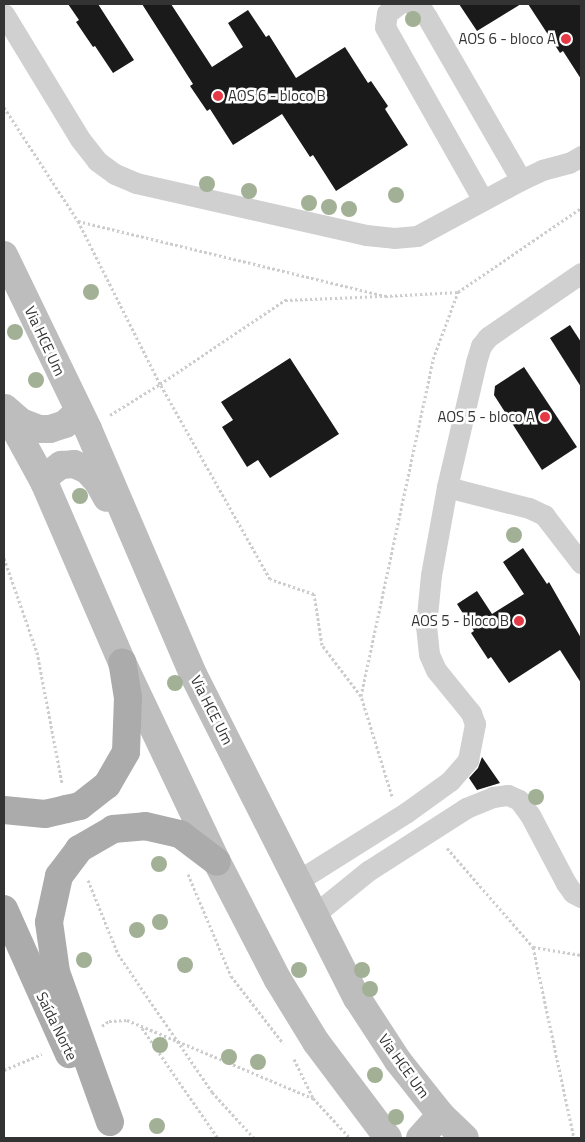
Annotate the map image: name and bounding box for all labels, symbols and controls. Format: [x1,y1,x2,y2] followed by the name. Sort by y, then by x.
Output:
[458,30,556,48] place label: AOS 6 - bloco A
[560,33,572,45] marker: AOS 6 - bloco A
[228,87,326,105] place label: AOS 6 - bloco B
[212,90,224,102] marker: AOS 6 - bloco B
[21,303,69,379] street label: Via HCE Um
[437,408,535,426] place label: AOS 5 - bloco A
[539,411,551,423] marker: AOS 5 - bloco A
[411,612,509,630] place label: AOS 5 - bloco B
[513,615,525,627] marker: AOS 5 - bloco B
[187,673,237,747] street label: Via HCE Um
[33,989,81,1063] street label: Saída Norte
[375,1030,433,1102] street label: Via HCE Um

